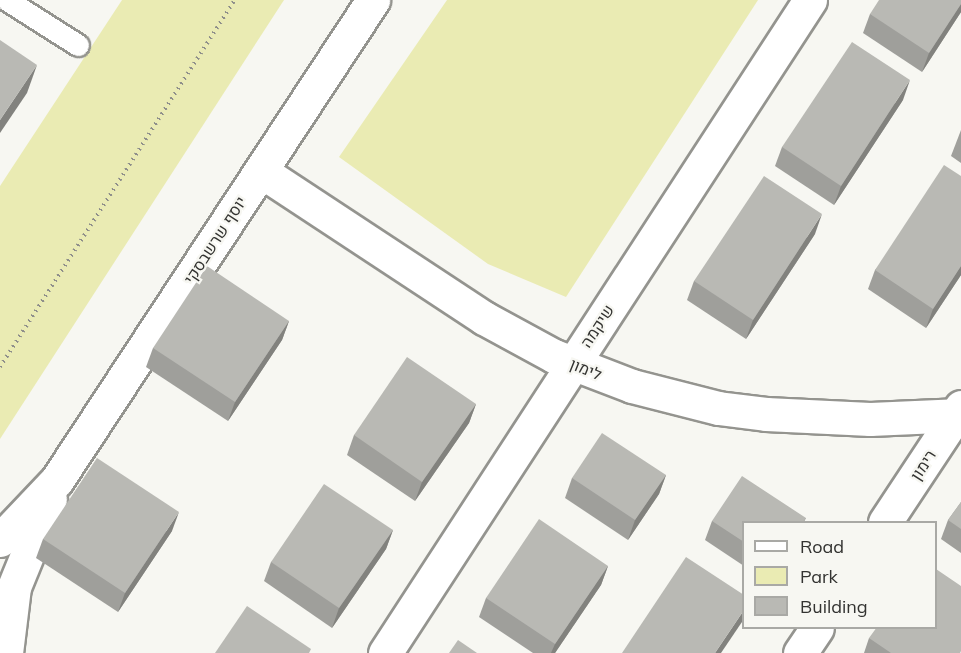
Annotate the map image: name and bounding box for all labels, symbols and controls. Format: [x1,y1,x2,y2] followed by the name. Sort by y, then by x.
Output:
[180,193,250,287] street label: יוסף שרשבסקי
[576,301,618,351] street label: שיקמה
[567,354,605,384] street label: לימון
[906,446,940,484] street label: רימון
[742,521,937,629] legend
[800,535,844,558] text: Road
[800,565,838,588] text: Park
[800,595,868,618] text: Building

